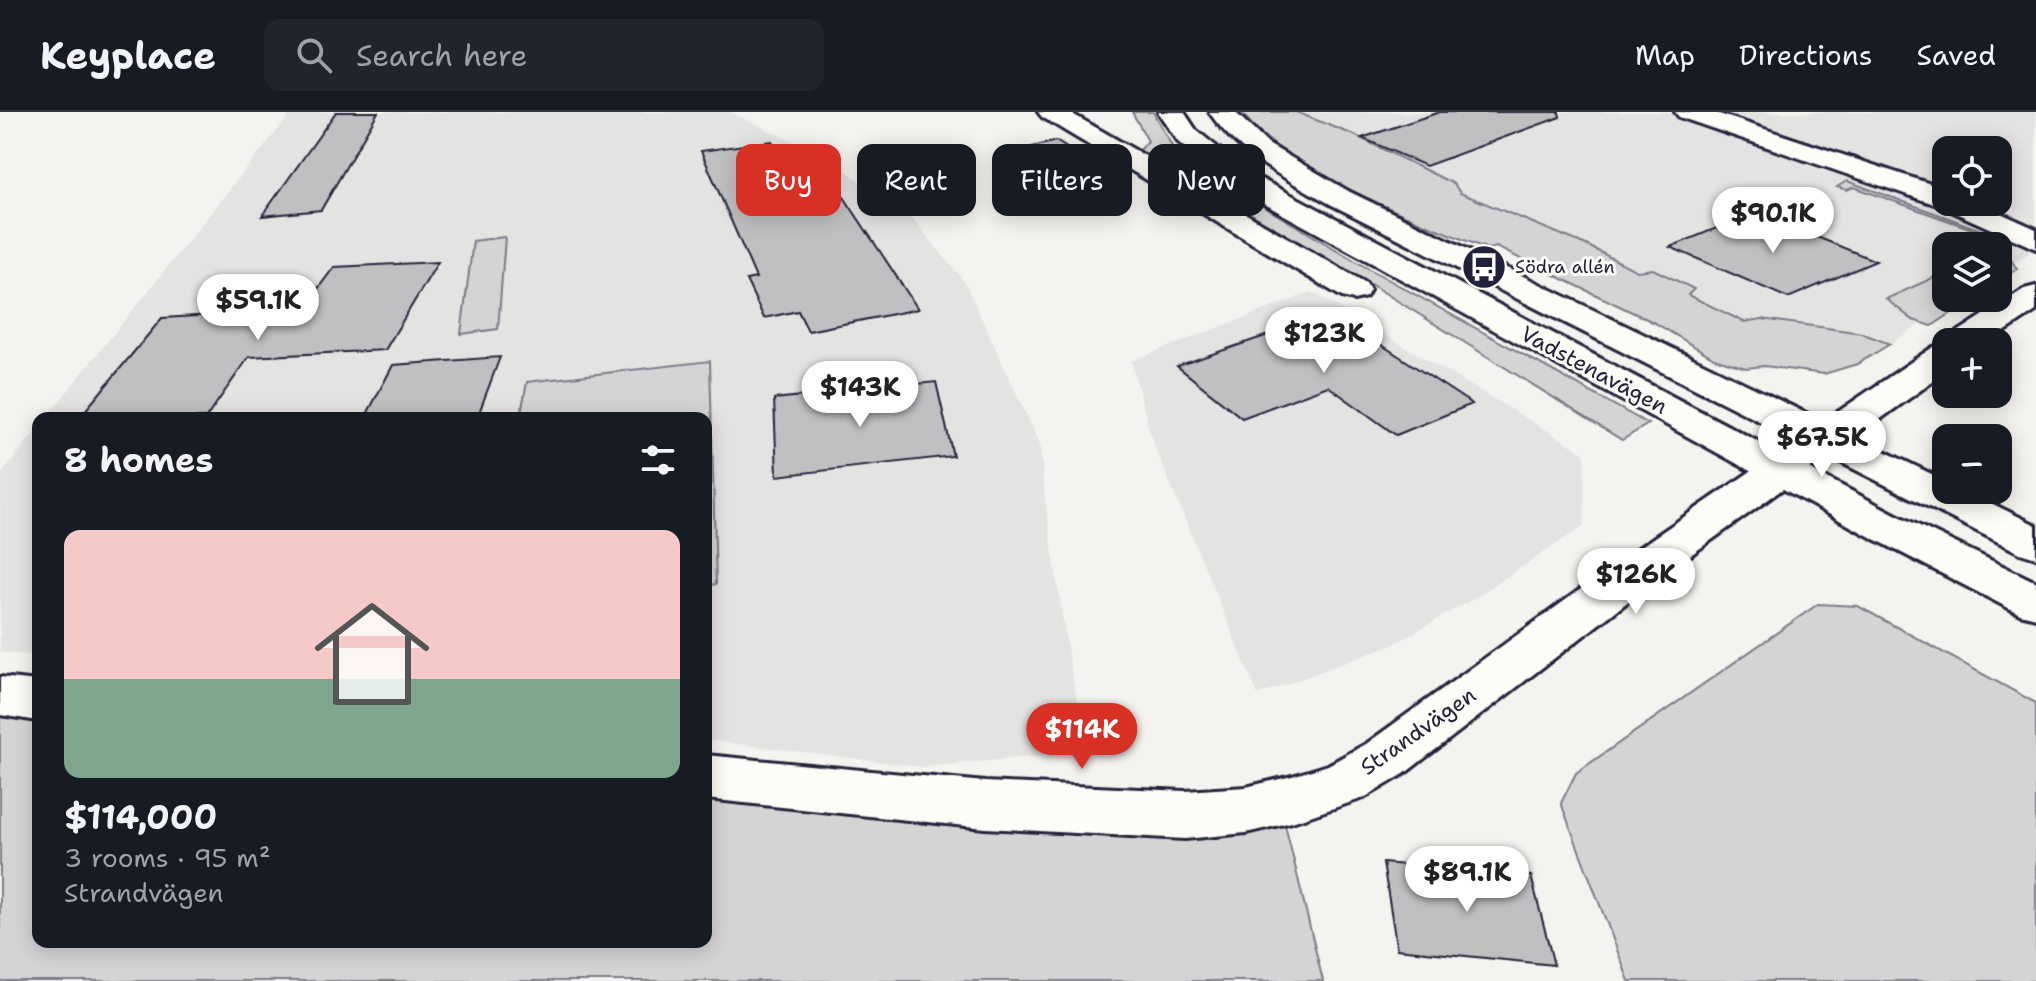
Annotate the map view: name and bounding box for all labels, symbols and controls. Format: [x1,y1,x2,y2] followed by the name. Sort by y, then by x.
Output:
[264,19,824,91] search box
[40,30,216,81] text: Keyplace
[292,33,336,77] icon: search
[356,35,527,76] text: Search here
[1635,36,1695,74] text: Map
[1739,36,1873,74] text: Directions
[1917,36,1996,74] text: Saved
[1932,136,2012,504] map controls
[1932,136,2012,216] button: locate
[736,144,841,216] chip: Buy
[857,144,976,216] chip: Rent
[992,144,1132,216] chip: Filters
[1148,144,1265,216] chip: New
[1708,187,1838,255] pin: $90.1K
[1730,195,1816,230] text: $90.1K
[1932,232,2012,312] button: layers
[1460,243,1508,291] bus stop icon: Södra allén
[1515,255,1614,279] place label: Södra allén
[193,274,323,342] pin: $59.1K
[215,282,301,317] text: $59.1K
[1268,307,1380,375] pin: $123K
[1283,315,1365,350] text: $123K
[1516,319,1672,421] street label: Vadstenavägen
[1932,328,2012,408] button: +
[804,361,916,429] pin: $143K
[819,369,901,404] text: $143K
[1757,411,1887,479] pin: $67.5K
[1776,419,1868,454] text: $67.5K
[1932,424,2012,504] button: −
[64,437,213,483] text: 8 homes
[636,438,680,482] icon: filters
[1580,548,1692,616] pin: $126K
[1595,556,1677,591] text: $126K
[300,582,444,726] icon: home
[1354,680,1482,782] street label: Strandvägen
[1026,703,1138,771] pin: $114K
[1044,711,1120,746] text: $114K
[64,794,217,840] text: $114,000
[64,840,271,875] text: 3 rooms · 95 m²
[1402,846,1532,914] pin: $89.1K
[1423,854,1511,889] text: $89.1K
[64,875,224,910] text: Strandvägen

